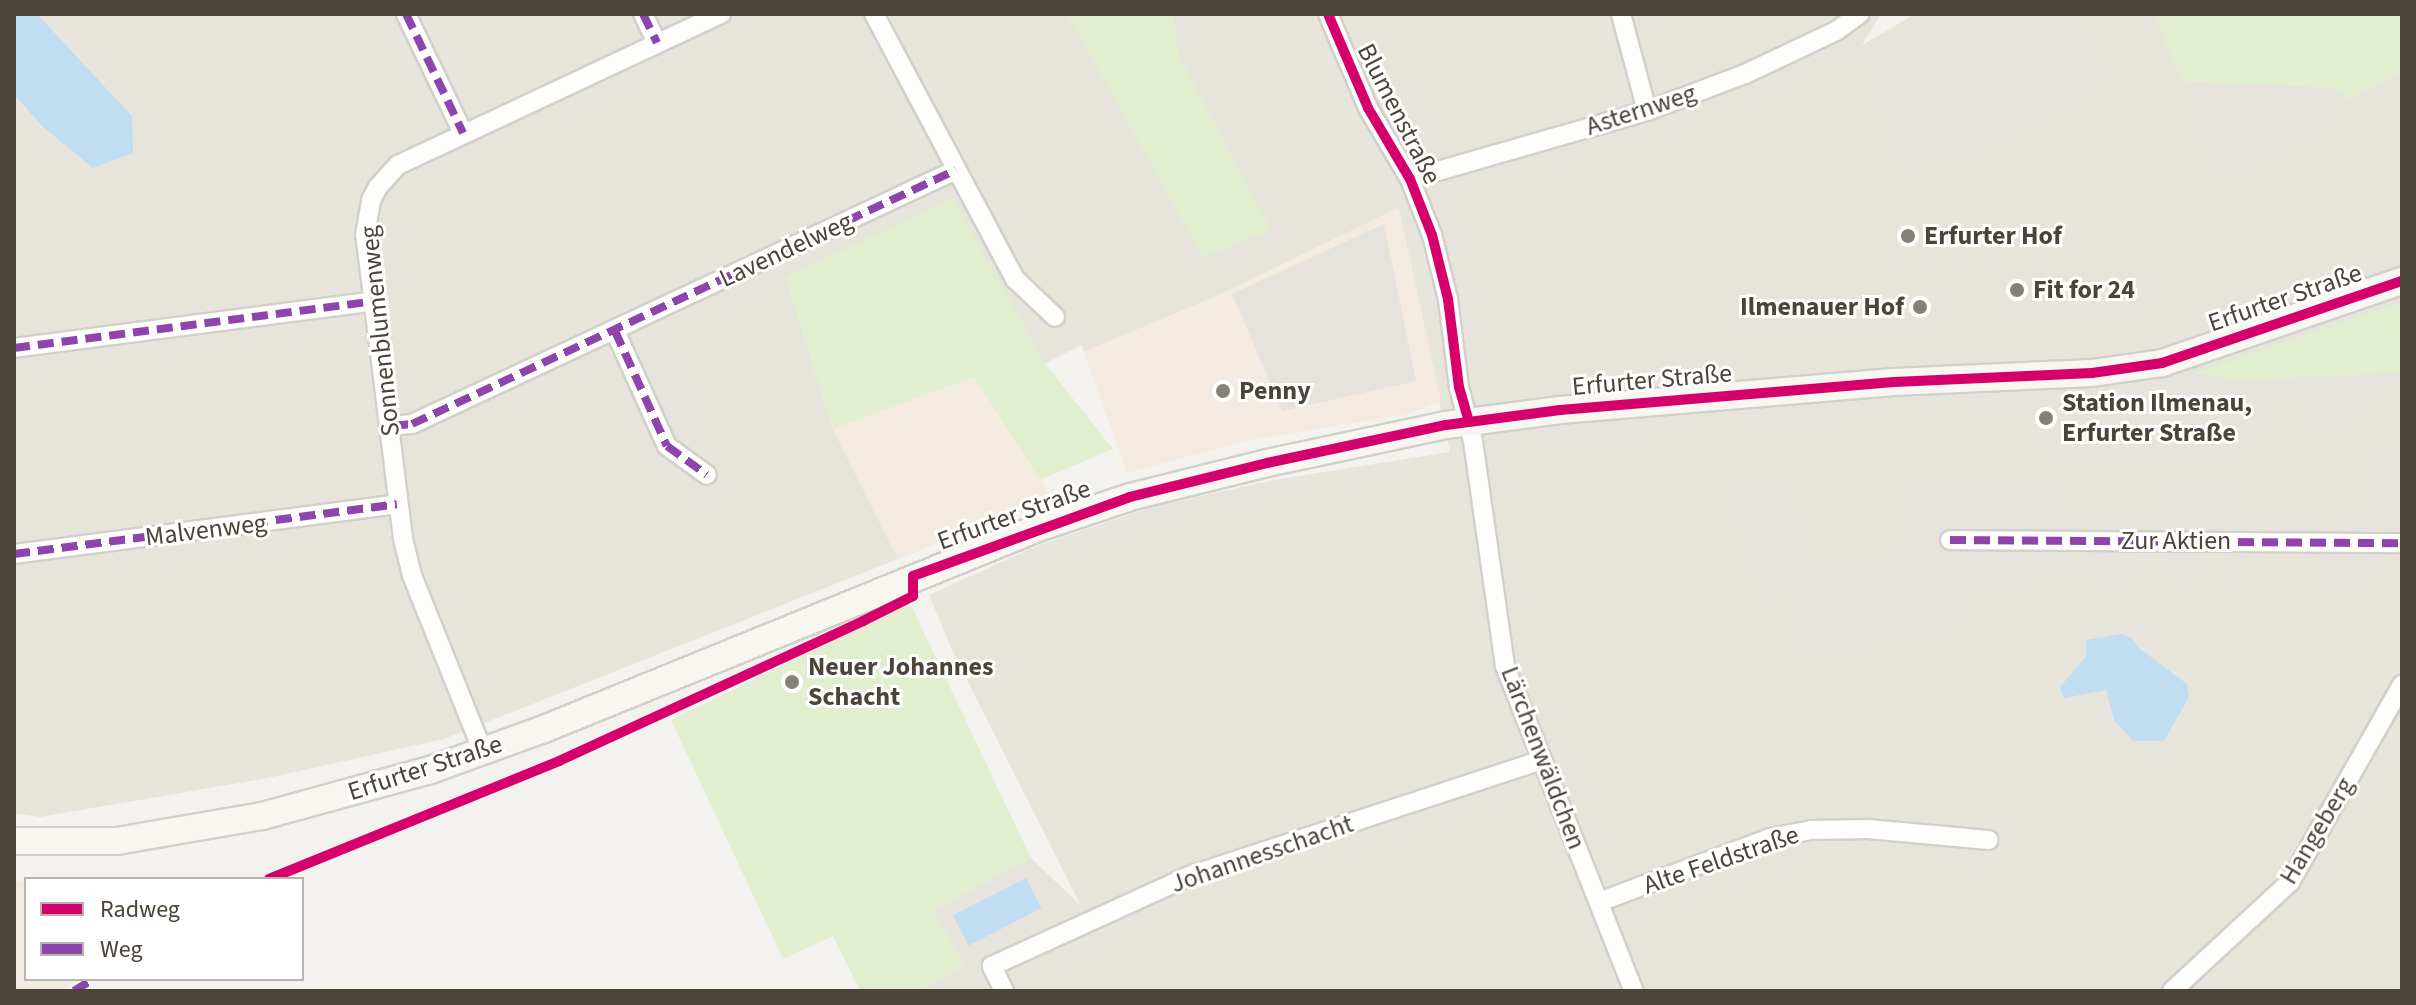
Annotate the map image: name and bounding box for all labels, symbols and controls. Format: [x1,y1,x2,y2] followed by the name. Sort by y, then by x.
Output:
[1350,39,1448,189] street label: Blumenstraße
[1582,78,1700,142] street label: Asternweg
[715,206,857,294] street label: Lavendelweg
[1924,220,2062,252] place label: Erfurter Hof
[353,224,407,438] street label: Sonnenblumenweg
[1899,227,1917,245] marker: Erfurter Hof
[2204,257,2366,339] street label: Erfurter Straße
[2033,274,2135,306] place label: Fit for 24
[2008,281,2026,299] marker: Fit for 24
[1740,291,1904,323] place label: Ilmenauer Hof
[1911,298,1929,316] marker: Ilmenauer Hof
[1571,357,1733,403] street label: Erfurter Straße
[1239,375,1311,407] place label: Penny
[1214,382,1232,400] marker: Penny
[2062,387,2252,448] place label: Station Ilmenau, Erfurter Straße
[2037,409,2055,427] marker: Station Ilmenau, Erfurter Straße
[933,473,1095,557] street label: Erfurter Straße
[143,507,269,553] street label: Malvenweg
[2121,525,2231,557] street label: Zur Aktien
[808,651,993,712] place label: Neuer Johannes Schacht
[1494,662,1592,854] street label: Lärchenwäldchen
[783,673,801,691] marker: Neuer Johannes Schacht
[344,728,506,808] street label: Erfurter Straße
[2273,772,2361,890] street label: Hangeberg
[1167,808,1357,900] street label: Johannesschacht
[1639,819,1803,901] street label: Alte Feldstraße
[24,877,304,981] legend
[100,892,180,927] text: Radweg
[100,932,143,967] text: Weg

